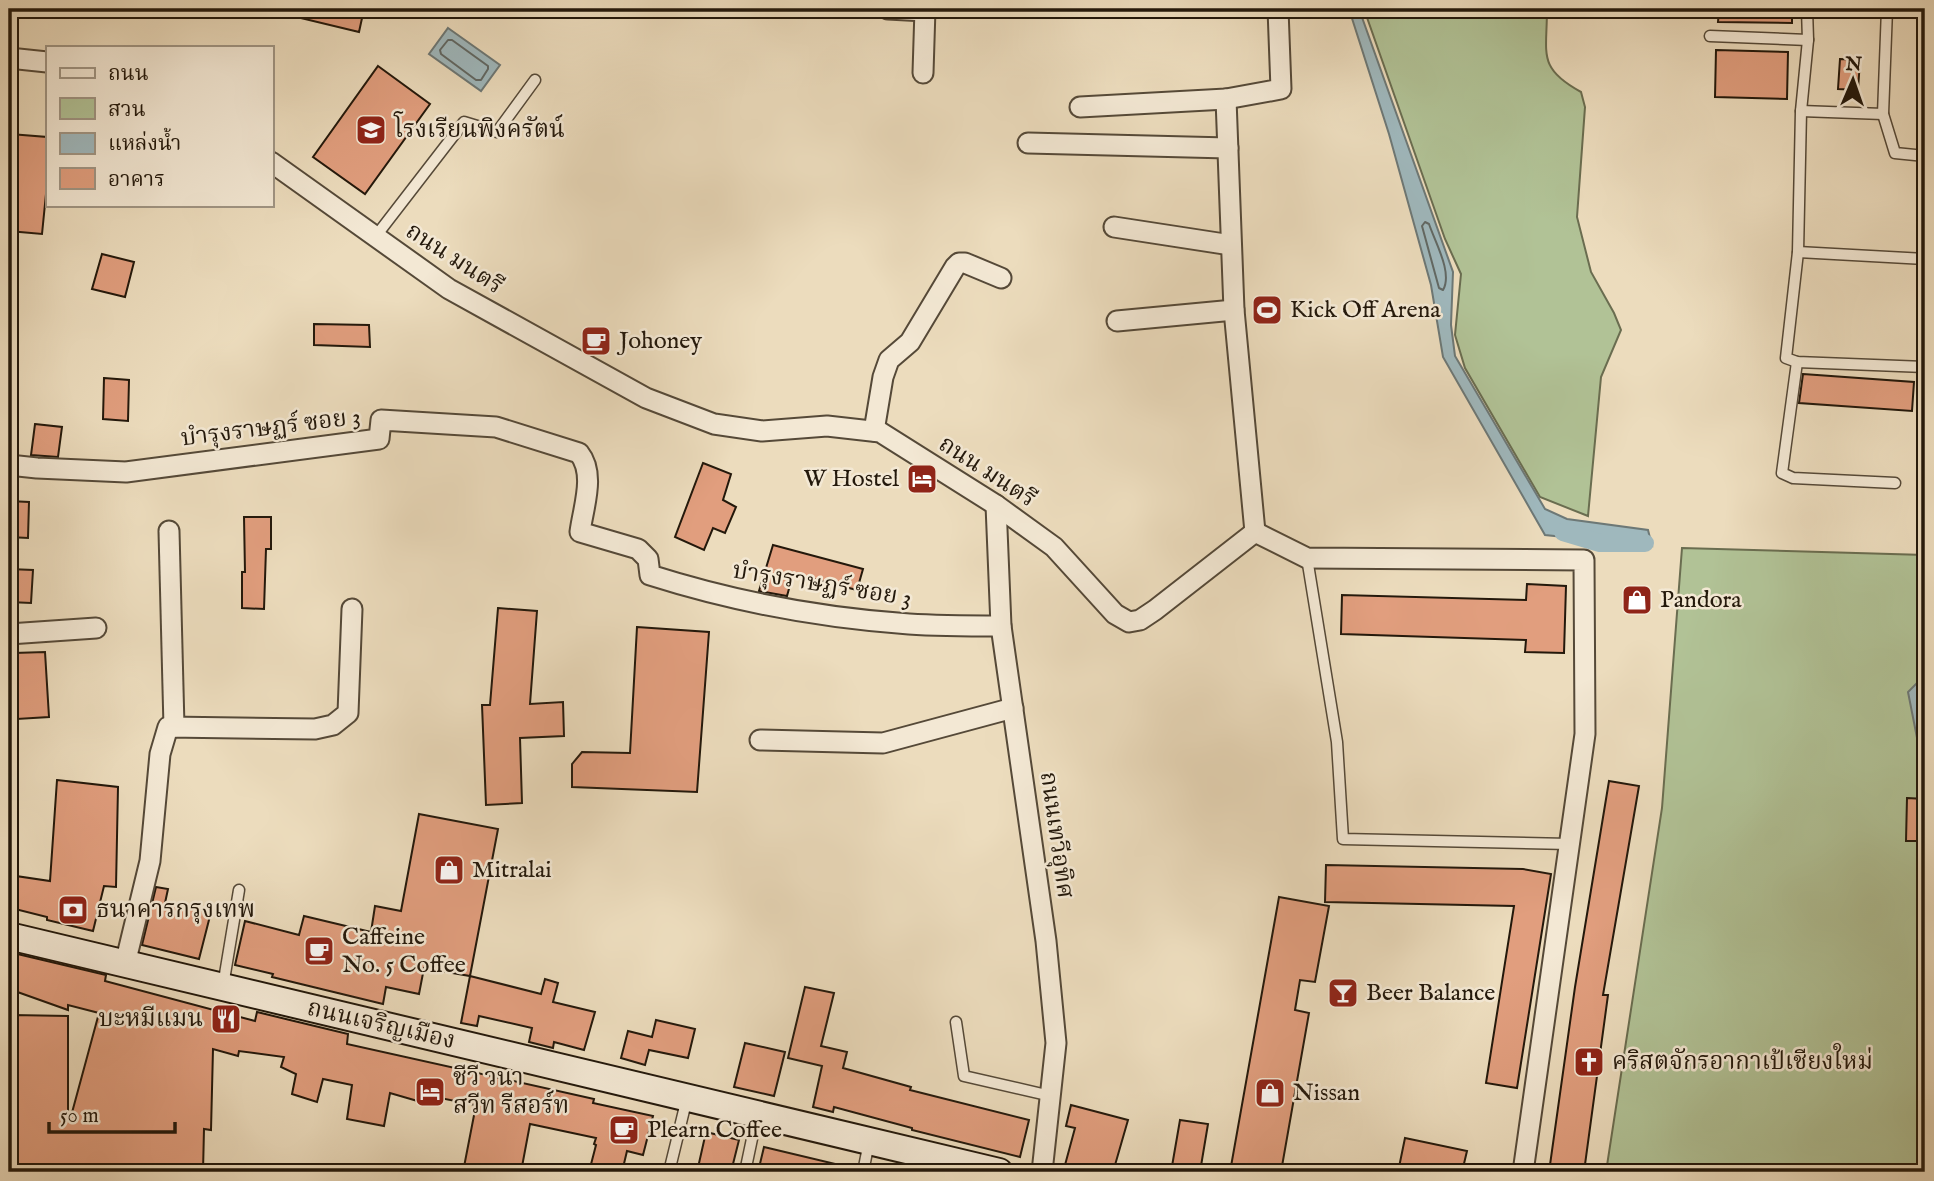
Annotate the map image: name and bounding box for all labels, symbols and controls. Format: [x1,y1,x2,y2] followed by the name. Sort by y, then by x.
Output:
[46,46,273,206] legend
[1818,46,1888,116] north arrow
[1844,53,1863,77] text: N
[108,61,149,88] text: ถนน
[108,97,146,124] text: สวน
[393,111,565,146] place label: โรงเรียนพิงครัตน์
[354,113,388,147] school or university icon: โรงเรียนพิงครัตน์
[108,127,181,158] text: แหล่งน้ำ
[108,167,165,194] text: อาคาร
[399,216,509,302] street label: ถนน มนตรี
[1250,293,1284,327] sports icon: Kick Off Arena
[1290,295,1441,326] place label: Kick Off Arena
[579,324,613,358] cafe icon: Johoney
[616,326,702,357] place label: Johoney
[179,400,363,454] street label: บำรุงราษฏร์ ซอย 3
[932,429,1042,515] street label: ถนน มนตรี
[905,462,939,496] hotel icon: W Hostel
[803,464,899,495] place label: W Hostel
[730,554,914,614] street label: บำรุงราษฏร์ ซอย 3
[1620,583,1654,617] shop icon: Pandora
[1660,585,1742,616] place label: Pandora
[1032,770,1080,900] street label: ถนนเทวีอุทิศ
[432,853,466,887] shop icon: Mitralai
[472,855,552,886] place label: Mitralai
[56,893,90,927] bank icon: ธนาคารกรุงเทพ
[96,895,255,926] place label: ธนาคารกรุงเทพ
[342,922,466,981] place label: Caffeine No. 5 Coffee
[302,934,336,968] cafe icon: Caffeine No. 5 Coffee
[1326,976,1360,1010] bar icon: Beer Balance
[1366,978,1495,1009] place label: Beer Balance
[304,993,458,1057] street label: ถนนเจริญเมือง
[209,1002,243,1036] restaurant icon: บะหมีแมน
[99,1004,203,1035] place label: บะหมีแมน
[1612,1043,1873,1078] place label: คริสตจักรอากาเป้เชียงใหม่
[1572,1045,1606,1079] church icon: คริสตจักรอากาเป้เชียงใหม่
[453,1063,569,1122] place label: ชีวี วนา สวีท รีสอร์ท
[413,1075,447,1109] hotel icon: ชีวี วนา สวีท รีสอร์ท
[1253,1076,1287,1110] shop icon: Nissan
[1293,1078,1360,1109] place label: Nissan
[49,1090,175,1134] scale bar
[60,1103,99,1130] text: 50 m
[607,1113,641,1147] cafe icon: Plearn Coffee
[647,1115,782,1146] place label: Plearn Coffee

